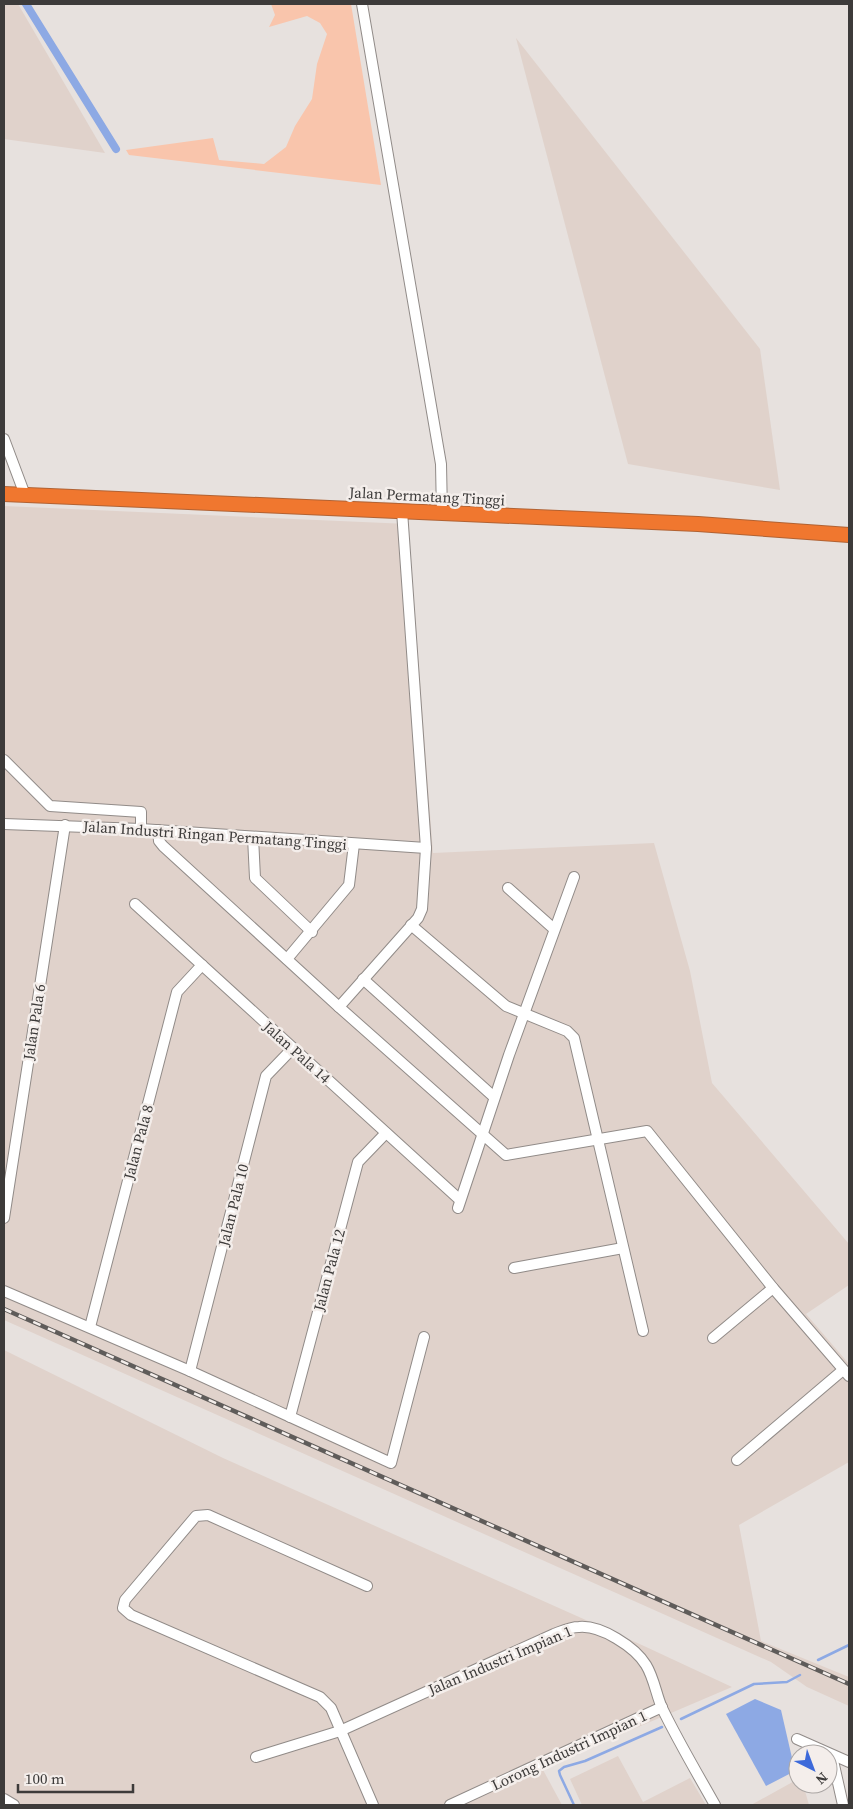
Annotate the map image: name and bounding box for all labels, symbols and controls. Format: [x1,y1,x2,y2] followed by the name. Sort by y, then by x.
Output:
[348,481,505,511] street label: Jalan Permatang Tinggi
[81,815,348,855] street label: Jalan Industri Ringan Permatang Tinggi
[17,982,50,1063] street label: Jalan Pala 6
[258,1015,336,1088] street label: Jalan Pala 14
[118,1102,158,1183] street label: Jalan Pala 8
[212,1162,253,1249] street label: Jalan Pala 10
[308,1227,350,1314] street label: Jalan Pala 12
[424,1620,575,1700] street label: Jalan Industri Impian 1
[488,1705,650,1795] street label: Lorong Industri Impian 1
[788,1744,838,1794] north arrow
[18,1762,132,1794] scale bar
[25,1768,65,1789] text: 100 m
[811,1768,832,1790] text: N

